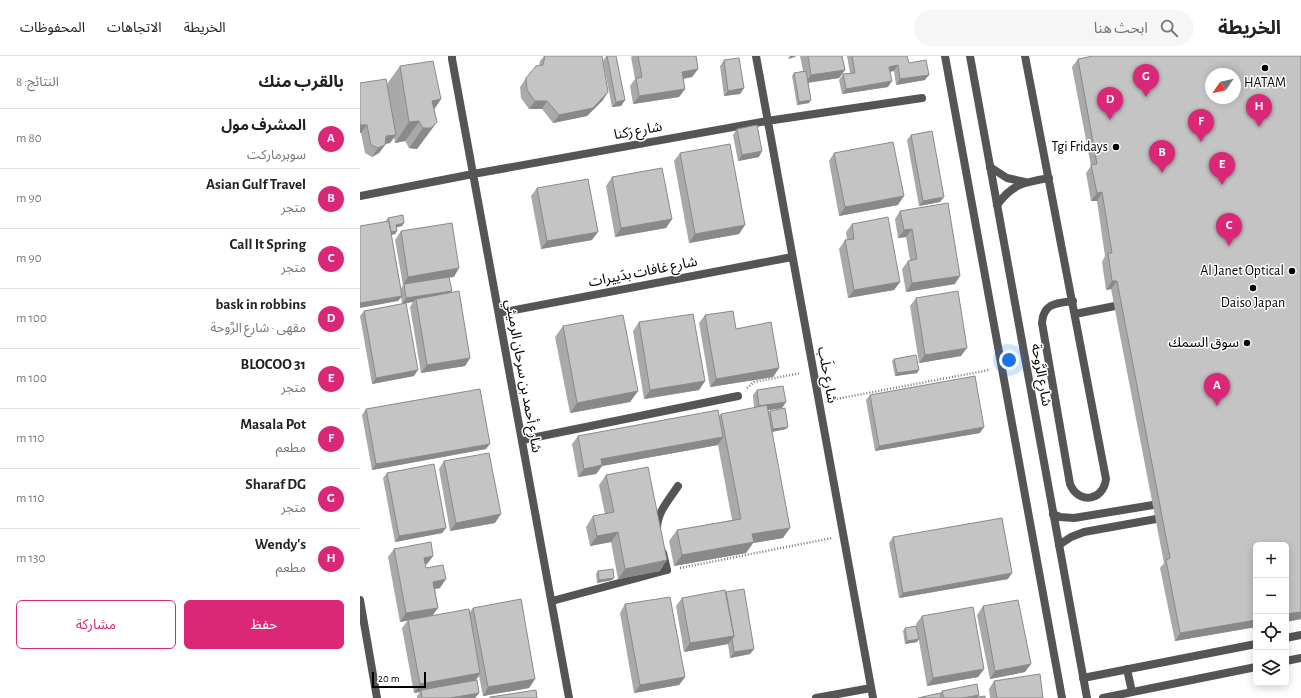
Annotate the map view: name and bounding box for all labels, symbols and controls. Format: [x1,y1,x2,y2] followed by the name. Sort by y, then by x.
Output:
[914,10,1194,46] search box
[1158,17,1180,39] icon: search
[1218,19,1281,38] text: الخريطة
[20,21,85,35] text: المحفوظات
[107,21,162,35] text: الاتجاهات
[184,21,226,35] text: الخريطة
[1094,21,1148,36] text: ابحث هنا
[1260,63,1270,73] marker: HATAM
[1133,64,1159,97] pin: G
[1205,68,1241,104] north arrow
[259,73,344,90] text: بالقرب منك
[16,76,59,89] text: النتائج: 8
[1244,76,1286,90] place label: HATAM
[1097,87,1123,120] pin: D
[1246,94,1272,127] pin: H
[1188,109,1214,142] pin: F
[221,118,306,133] text: المشرف مول
[613,120,664,145] street label: شارع رَكنا
[16,132,42,145] text: 80 m
[327,132,335,145] text: A
[1051,140,1108,154] place label: Tgi Fridays
[1149,140,1175,173] pin: B
[1111,142,1121,152] marker: Tgi Fridays
[247,149,306,162] text: سوبرماركت
[1209,152,1235,185] pin: E
[206,177,306,192] text: Asian Gulf Travel
[16,192,42,205] text: 90 m
[327,192,335,205] text: B
[281,202,306,215] text: متجر
[1216,213,1242,246] pin: C
[230,237,306,252] text: Call It Spring
[16,252,42,265] text: 90 m
[328,252,334,265] text: C
[588,255,699,292] street label: شارع غافات بدَييرات
[281,262,306,275] text: متجر
[1200,264,1284,278] place label: Al Janet Optical
[1287,266,1297,276] marker: Al Janet Optical
[1248,283,1258,293] marker: Daiso Japan
[1221,296,1285,310] place label: Daiso Japan
[215,297,306,312] text: bask in robbins
[499,298,546,454] street label: شارع أحمد بن سرحان الرميثي
[16,312,47,325] text: 100 m
[327,312,335,325] text: D
[210,322,306,335] text: مقهى · شارع الرَّوحة
[1168,336,1239,351] place label: سوق السمك
[1242,338,1252,348] marker: سوق السمك
[1026,342,1055,408] street label: شارع الرَّوحة
[812,345,842,405] street label: شارع حلَب
[999,350,1019,370] your location
[240,357,306,372] text: BLOCOO 31
[16,372,47,385] text: 100 m
[328,372,334,385] text: E
[1204,373,1230,406] pin: A
[281,382,306,395] text: متجر
[240,417,306,432] text: Masala Pot
[16,432,44,445] text: 110 m
[328,432,334,445] text: F
[276,442,306,455] text: مطعم
[245,477,306,492] text: Sharaf DG
[16,492,44,505] text: 110 m
[327,492,335,505] text: G
[281,502,306,515] text: متجر
[255,537,306,552] text: Wendy's
[1253,542,1289,686] map controls
[1253,542,1289,578] button: +
[16,552,45,565] text: 130 m
[326,552,336,565] text: H
[276,562,306,575] text: مطعم
[1253,578,1289,614] button: −
[16,600,176,649] button: مشاركة
[184,600,344,649] button: حفظ
[1253,614,1289,650] button: locate
[1253,650,1289,686] button: layers
[372,670,426,689] scale bar
[378,673,399,684] text: 20 m

